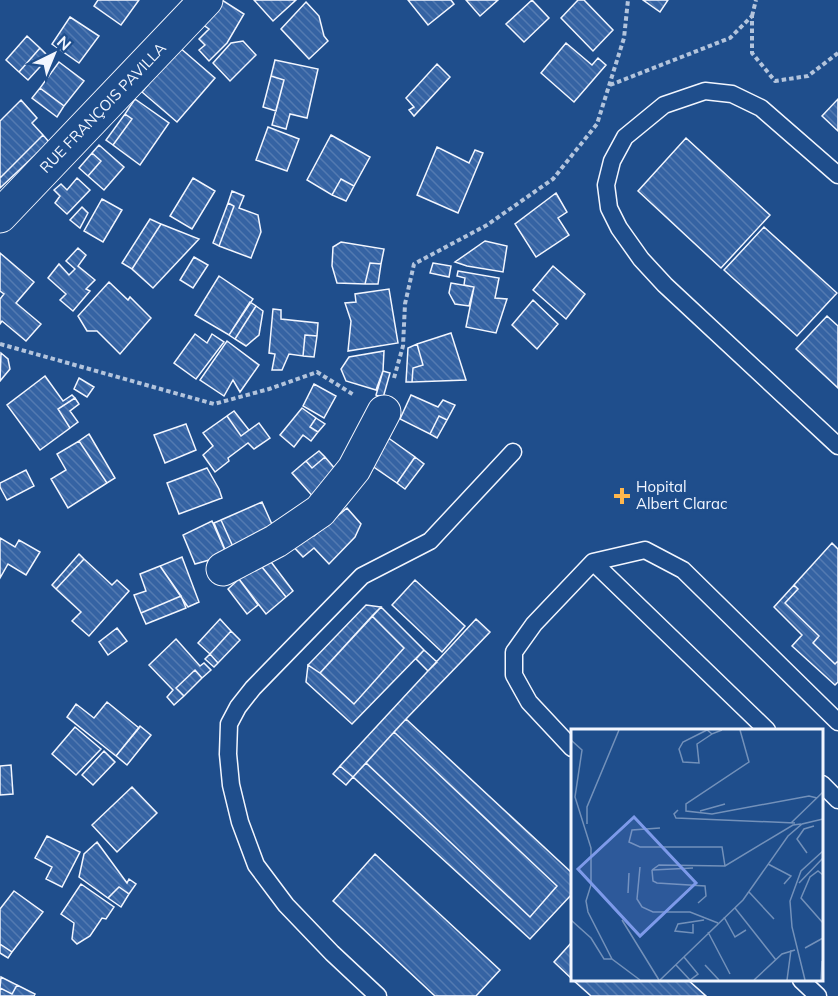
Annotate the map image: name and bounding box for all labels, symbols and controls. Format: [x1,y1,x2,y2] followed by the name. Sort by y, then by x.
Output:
[24,24,84,84] north arrow
[36,39,170,177] street label: RUE FRANÇOIS PAVILLA
[636,477,727,513] place label: Hopital Albert Clarac
[613,487,631,505] marker: Hopital Albert Clarac
[571,729,823,981] inset map

